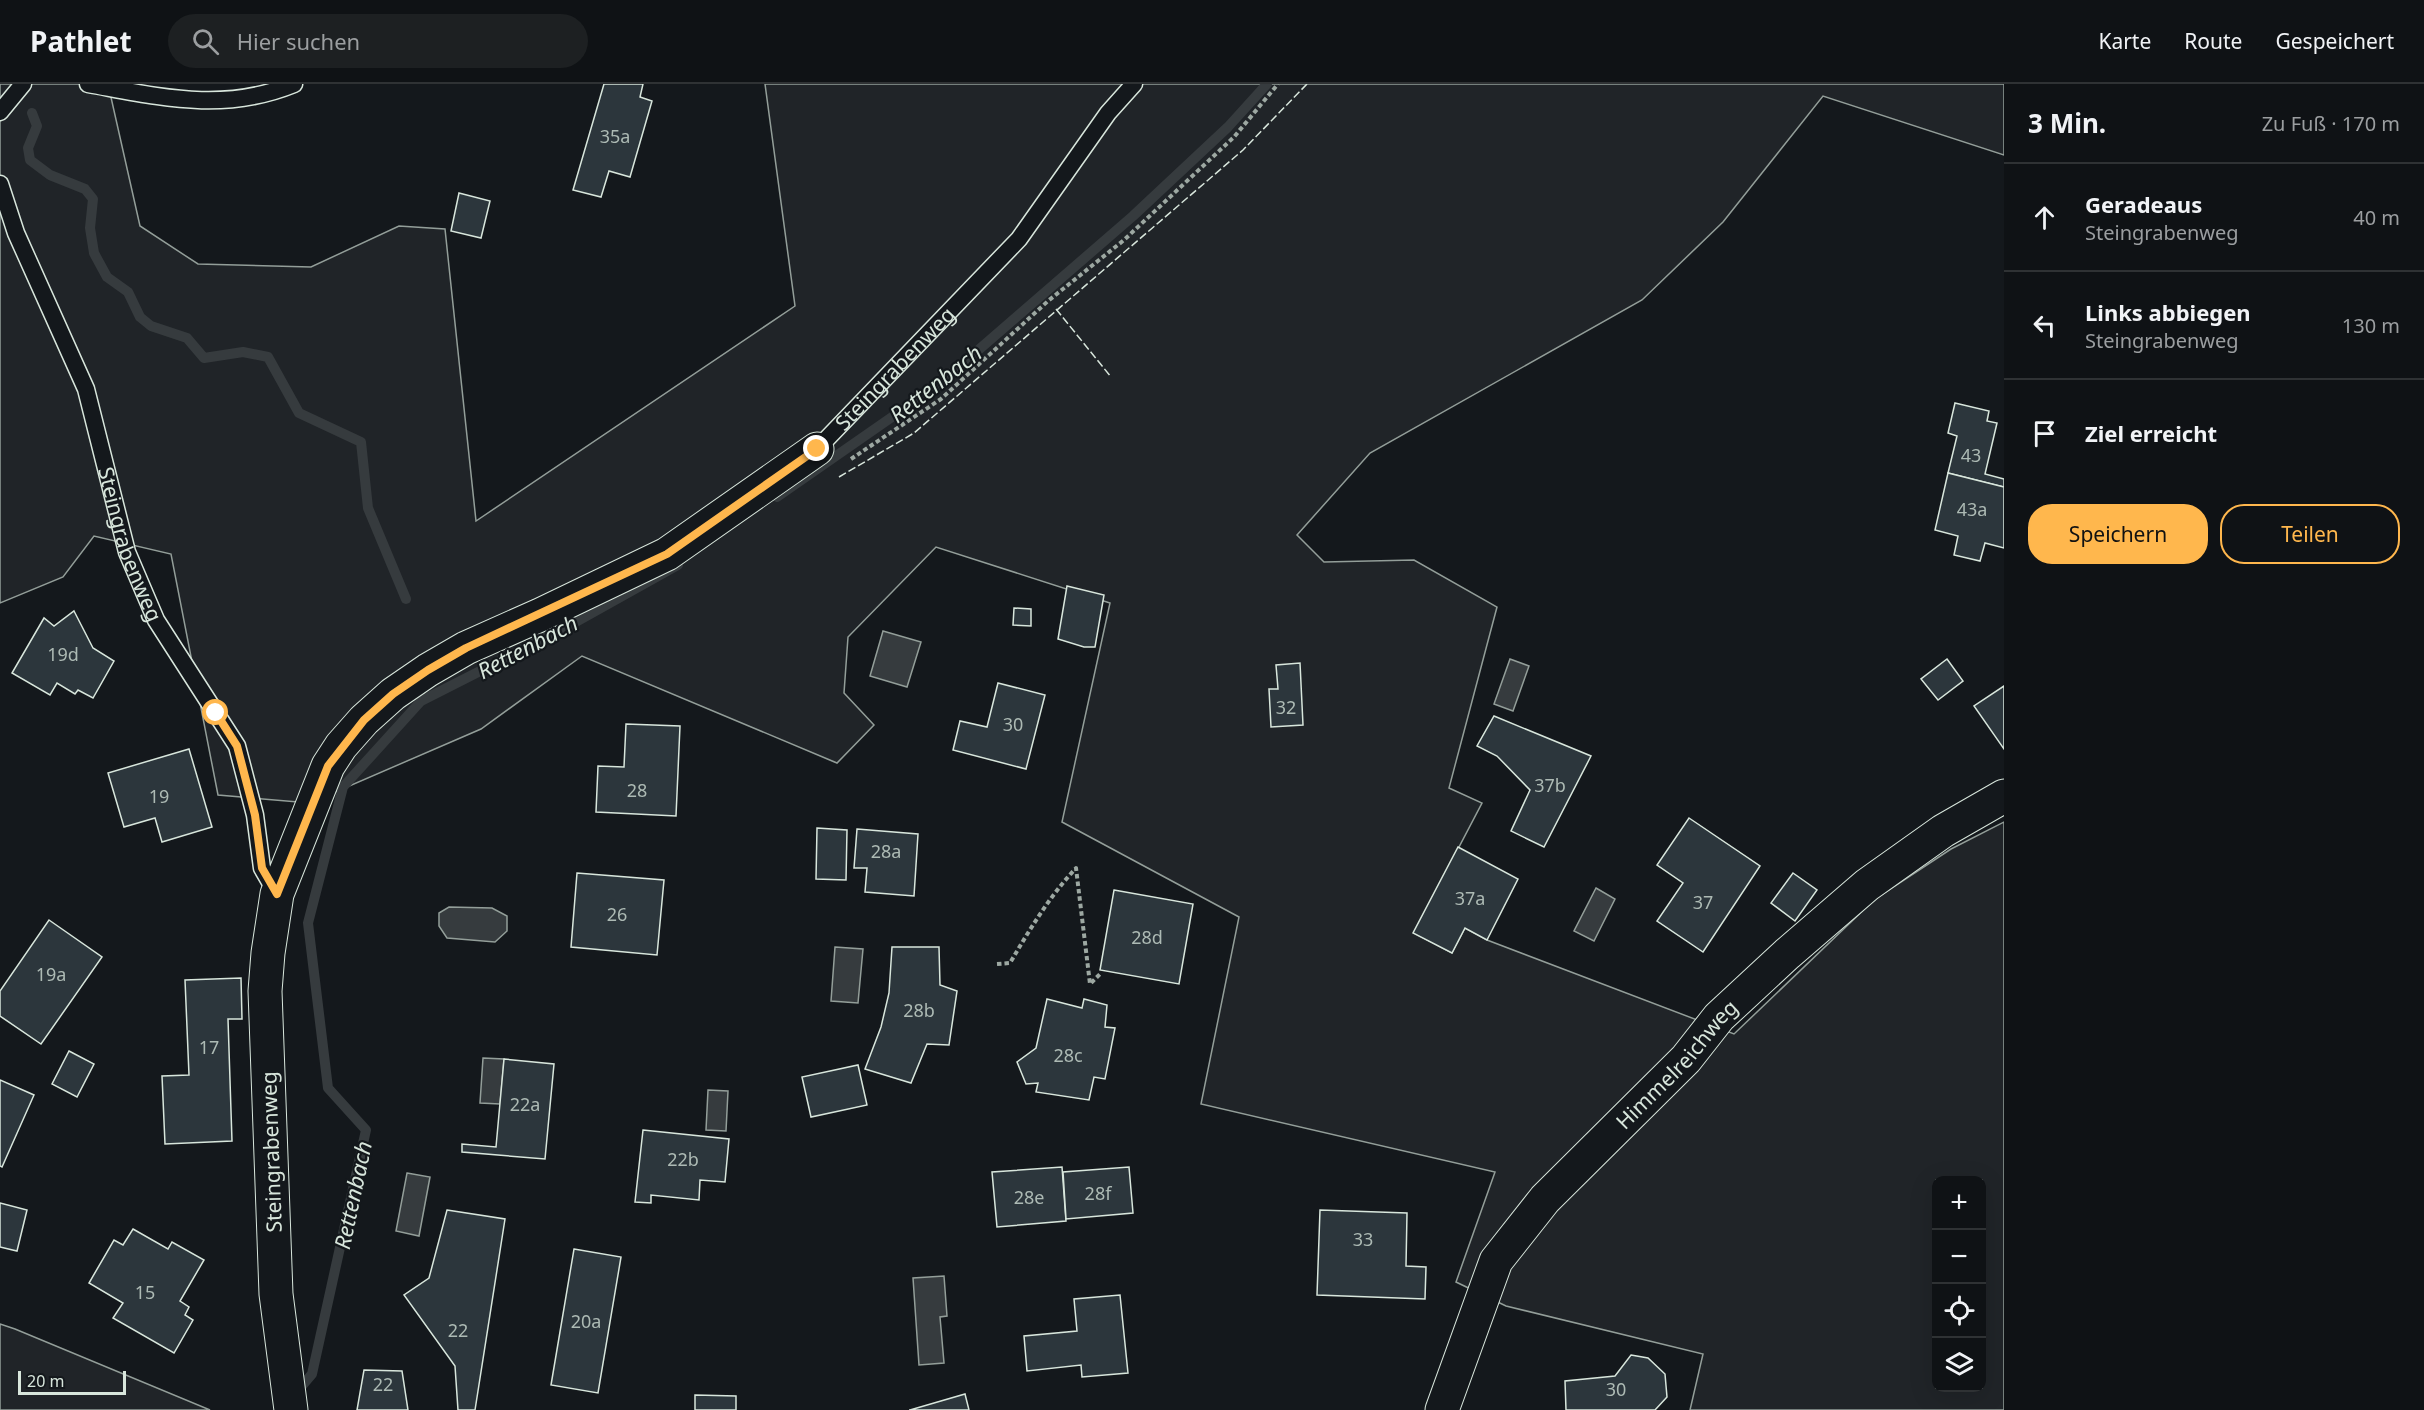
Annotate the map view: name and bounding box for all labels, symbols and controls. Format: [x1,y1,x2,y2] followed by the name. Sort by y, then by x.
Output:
[168,14,588,68] search box
[30,22,132,60] text: Pathlet
[189,25,222,58] icon: search
[237,26,360,56] text: Hier suchen
[2098,27,2151,55] text: Karte
[2184,27,2242,55] text: Route
[2275,27,2394,55] text: Gespeichert
[2028,105,2106,141] text: 3 Min.
[2262,110,2400,137] text: Zu Fuß · 170 m
[600,124,630,148] house number: 35a
[2085,189,2202,219] text: Geradeaus
[2028,201,2061,234] icon: ahead
[2353,204,2400,231] text: 40 m
[2085,219,2239,246] text: Steingrabenweg
[2085,297,2251,327] text: Links abbiegen
[829,300,961,436] street label: Steingrabenweg
[2028,309,2061,342] icon: left
[2342,312,2400,339] text: 130 m
[2085,327,2239,354] text: Steingrabenweg
[882,337,988,429] water label: Rettenbach
[2028,417,2061,450] icon: arrive
[2085,418,2217,448] text: Ziel erreicht
[803,435,829,461] route end
[1961,443,1981,467] house number: 43
[92,464,169,626] street label: Steingrabenweg
[1957,497,1987,521] house number: 43a
[2028,504,2208,564] button: Speichern
[2220,504,2400,564] button: Teilen
[471,607,583,685] water label: Rettenbach
[47,642,79,666] house number: 19d
[1276,695,1296,719] house number: 32
[202,699,228,725] route start
[1003,712,1023,736] house number: 30
[1534,773,1566,797] house number: 37b
[627,778,647,802] house number: 28
[149,784,169,808] house number: 19
[871,839,901,863] house number: 28a
[1455,886,1485,910] house number: 37a
[1693,890,1713,914] house number: 37
[607,902,627,926] house number: 26
[1131,925,1163,949] house number: 28d
[36,962,66,986] house number: 19a
[1609,993,1743,1135] street label: Himmelreichweg
[903,998,935,1022] house number: 28b
[199,1035,219,1059] house number: 17
[1053,1043,1083,1067] house number: 28c
[254,1071,288,1233] street label: Steingrabenweg
[510,1092,540,1116] house number: 22a
[326,1138,378,1252] water label: Rettenbach
[667,1147,699,1171] house number: 22b
[1932,1176,1986,1392] map controls
[1932,1176,1986,1230] button: +
[1085,1181,1112,1205] house number: 28f
[1014,1185,1044,1209] house number: 28e
[1353,1227,1373,1251] house number: 33
[1932,1230,1986,1284] button: −
[135,1280,155,1304] house number: 15
[1932,1284,1986,1338] button: locate
[571,1309,601,1333] house number: 20a
[448,1318,468,1342] house number: 22
[1932,1338,1986,1392] button: layers
[18,1368,126,1396] scale bar
[27,1370,64,1392] text: 20 m
[373,1372,393,1396] house number: 22
[1606,1377,1626,1401] house number: 30

